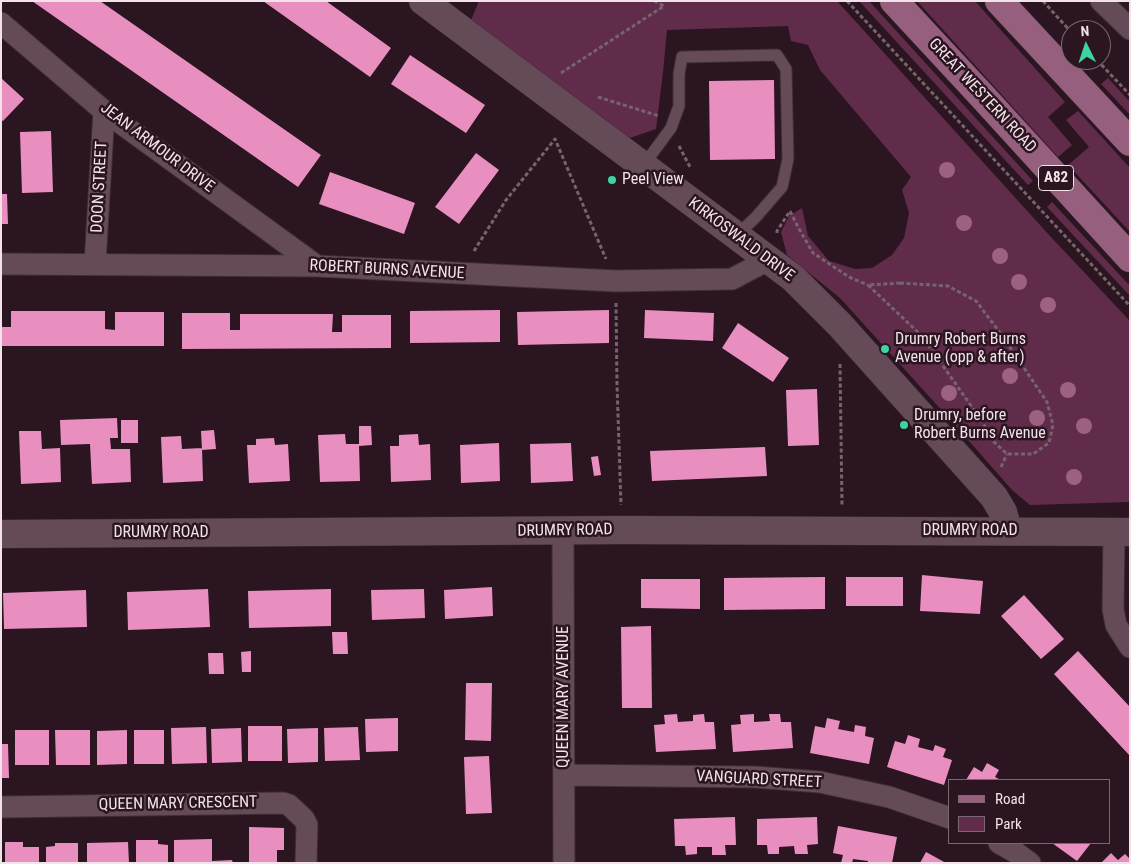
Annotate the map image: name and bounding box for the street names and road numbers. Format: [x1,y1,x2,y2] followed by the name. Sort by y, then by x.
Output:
[924,35,1040,157] street label: GREAT WESTERN ROAD
[96,99,218,197] street label: JEAN ARMOUR DRIVE
[88,141,112,233] street label: DOON STREET
[1038,166,1074,190] road number: A82
[684,194,798,286] street label: KIRKOSWALD DRIVE
[309,256,465,284] street label: ROBERT BURNS AVENUE
[517,521,613,541] street label: DRUMRY ROAD
[922,521,1018,541] street label: DRUMRY ROAD
[113,523,209,543] street label: DRUMRY ROAD
[554,626,574,768] street label: QUEEN MARY AVENUE
[696,767,822,793] street label: VANGUARD STREET
[99,793,257,815] street label: QUEEN MARY CRESCENT

